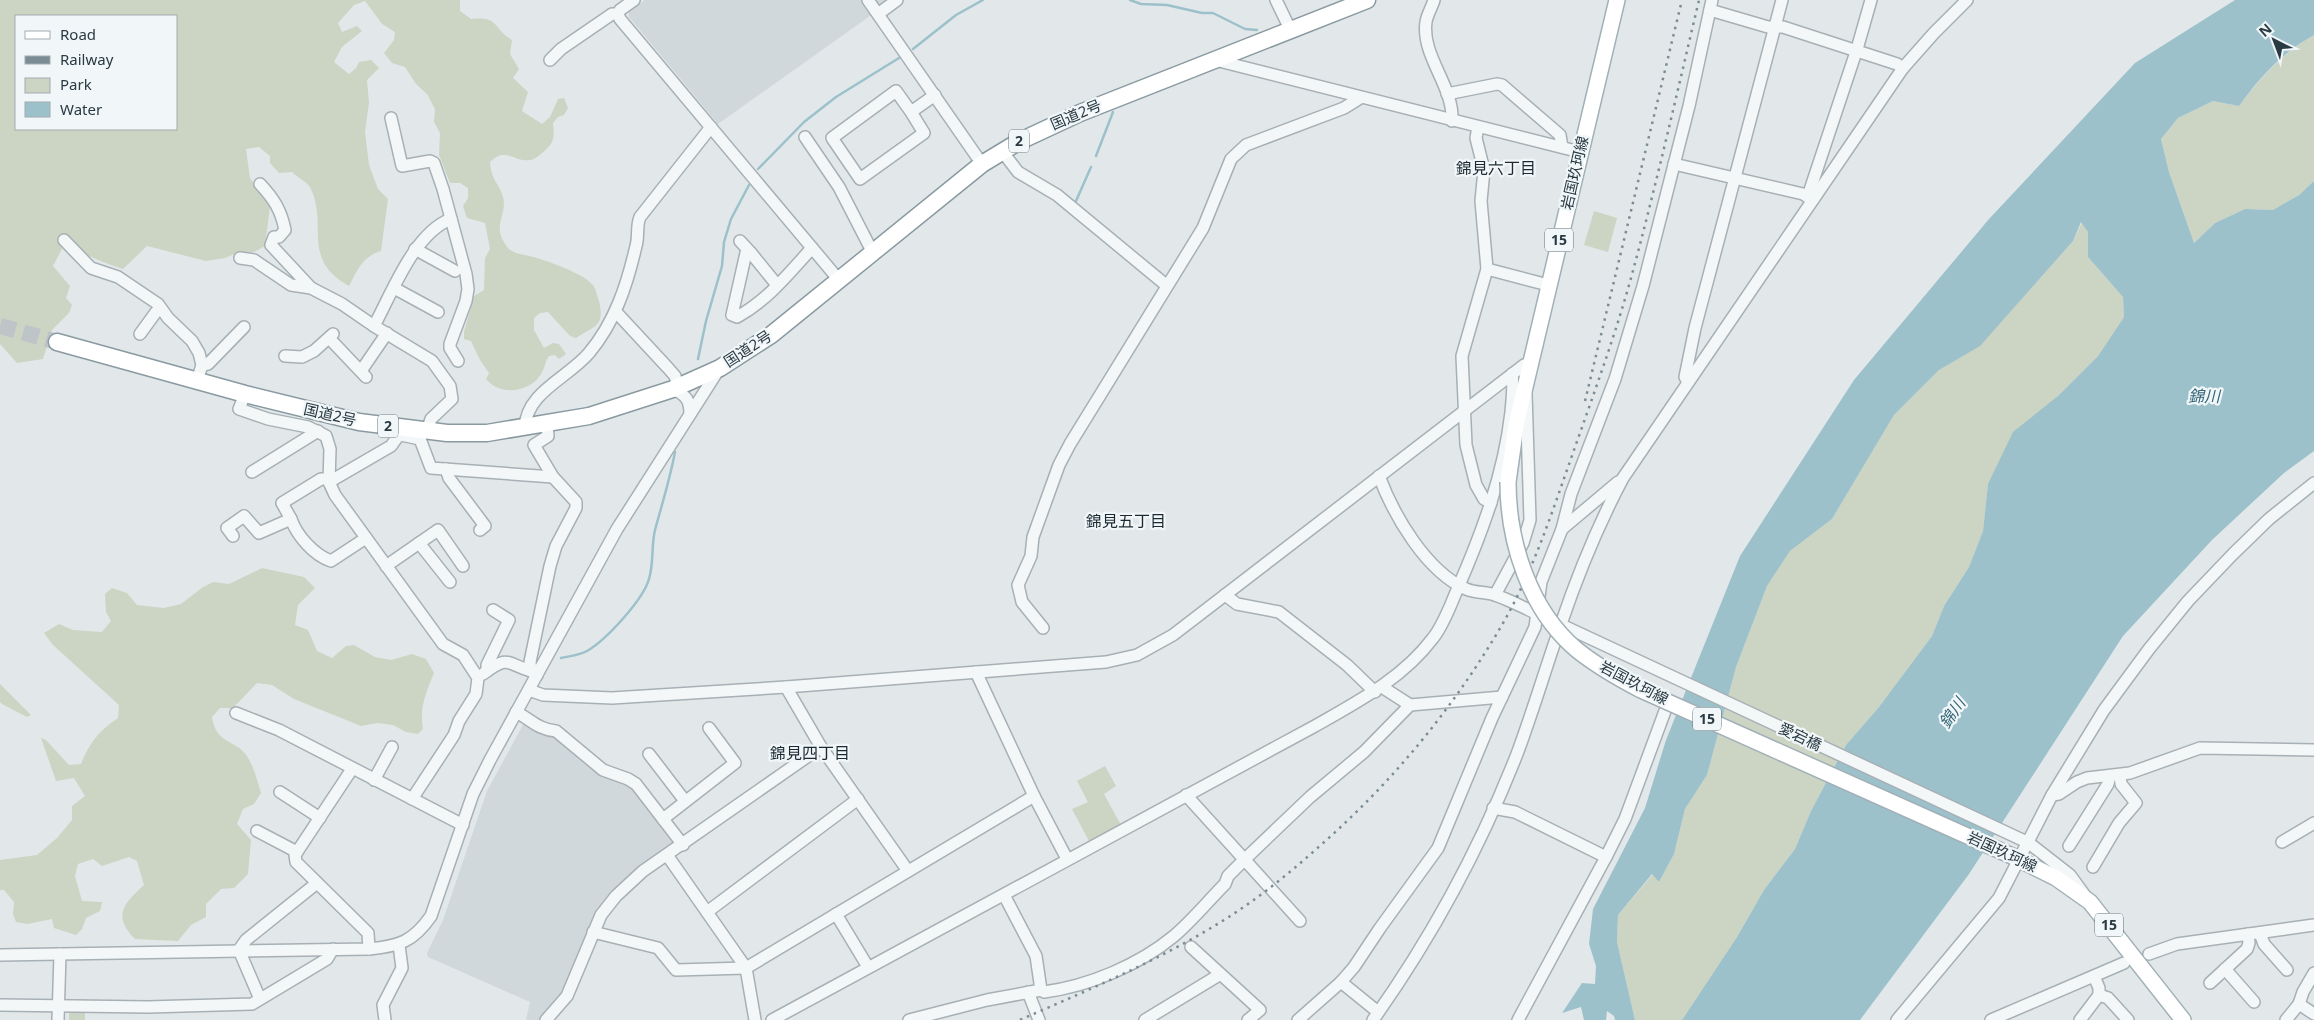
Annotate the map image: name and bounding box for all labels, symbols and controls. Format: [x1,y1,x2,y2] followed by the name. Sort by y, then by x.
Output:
[15,15,178,130] legend
[2249,15,2299,65] north arrow
[2254,19,2276,41] text: N
[60,24,96,44] text: Road
[60,49,114,69] text: Railway
[60,74,92,94] text: Park
[1047,94,1104,134] street label: 国道2号
[60,99,102,119] text: Water
[1009,130,1029,152] road number: 2
[1556,134,1592,212] street label: 岩国玖珂線
[1456,157,1536,179] district label: 錦見六丁目
[1545,228,1573,252] road number: 15
[720,325,775,371] street label: 国道2号
[2188,385,2222,407] water label: 錦川
[302,398,359,430] street label: 国道2号
[378,414,398,438] road number: 2
[1086,510,1166,532] district label: 錦見五丁目
[1597,656,1672,709] street label: 岩国玖珂線
[1934,692,1971,732] water label: 錦川
[1693,708,1721,731] road number: 15
[1776,718,1825,755] street label: 愛宕橋
[770,742,850,764] district label: 錦見四丁目
[1964,826,2041,876] street label: 岩国玖珂線
[2095,914,2123,936] road number: 15

